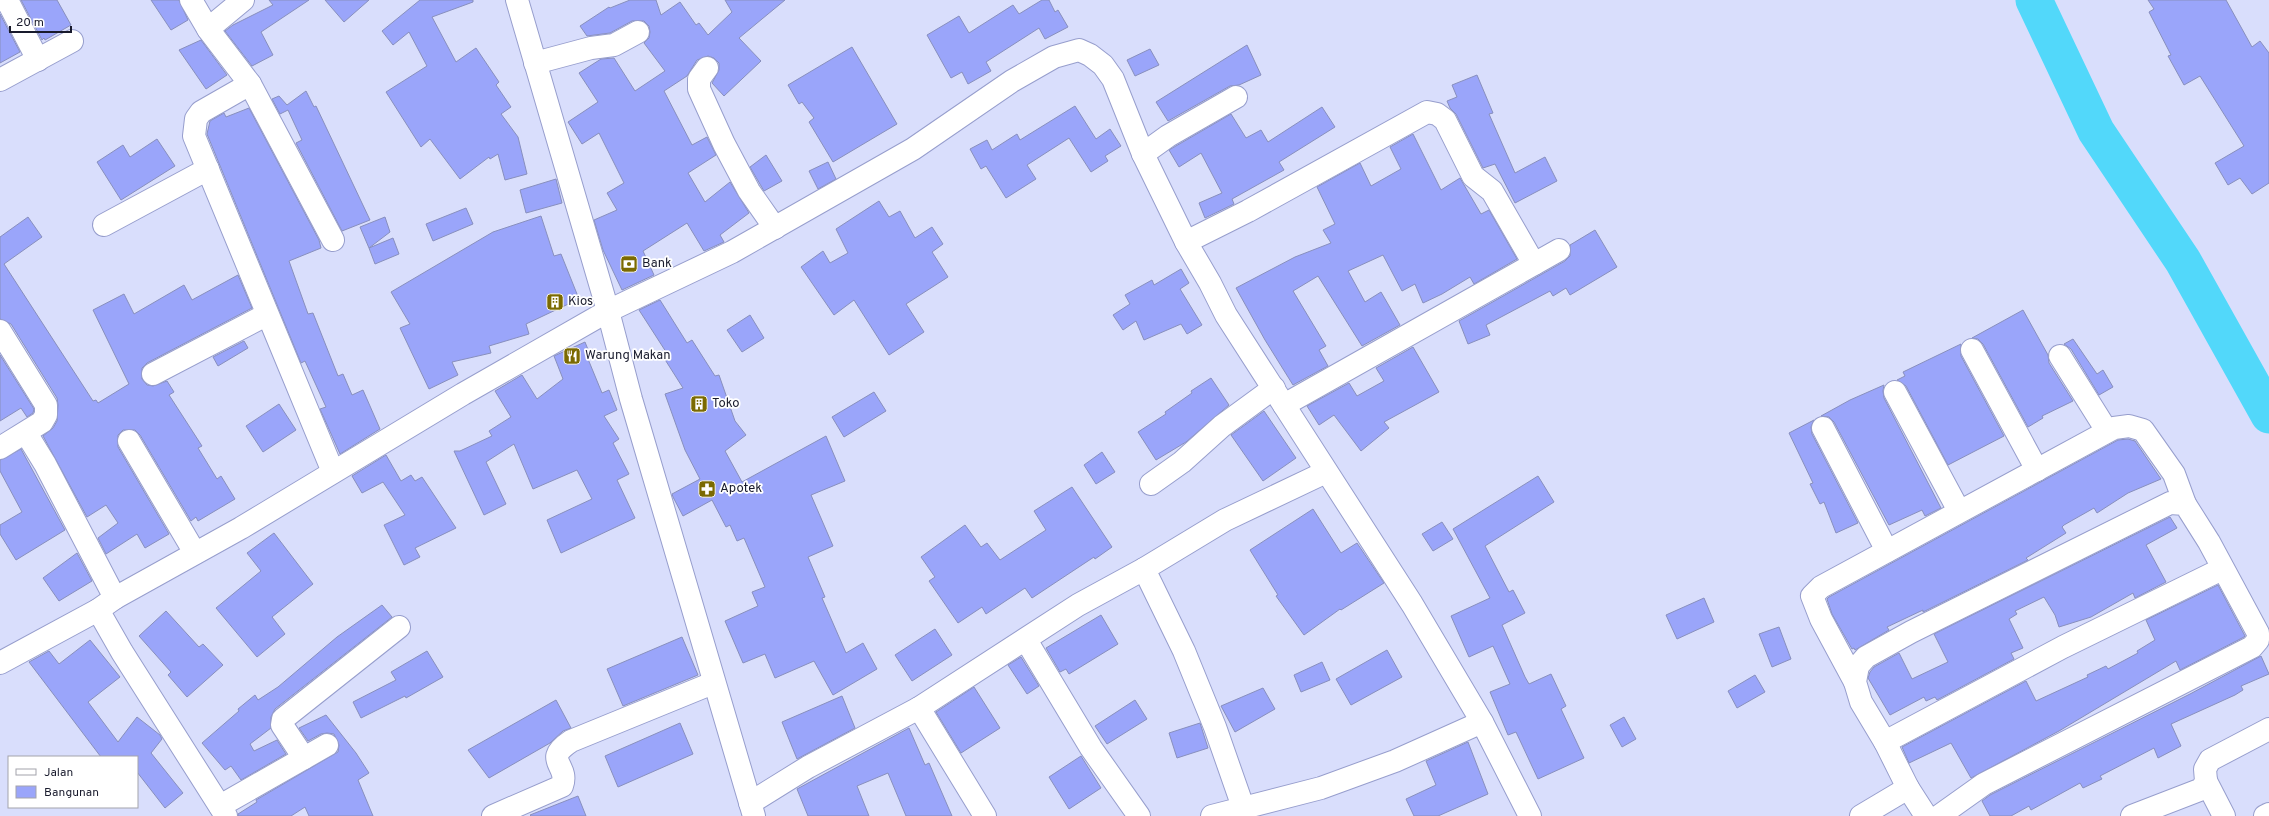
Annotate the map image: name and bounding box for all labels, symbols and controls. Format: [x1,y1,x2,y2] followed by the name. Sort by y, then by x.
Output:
[10,8,71,34] scale bar
[16,15,44,31] text: 20 m
[619,254,639,274] bank icon: Bank
[642,256,672,272] place label: Bank
[545,292,565,312] building icon: Kios
[568,294,593,310] place label: Kios
[562,346,582,366] restaurant icon: Warung Makan
[585,348,671,364] place label: Warung Makan
[689,394,709,414] building icon: Toko
[712,396,739,412] place label: Toko
[697,479,717,499] pharmacy icon: Apotek
[720,481,762,497] place label: Apotek
[8,756,138,808] legend
[44,765,73,781] text: Jalan
[44,785,99,801] text: Bangunan

